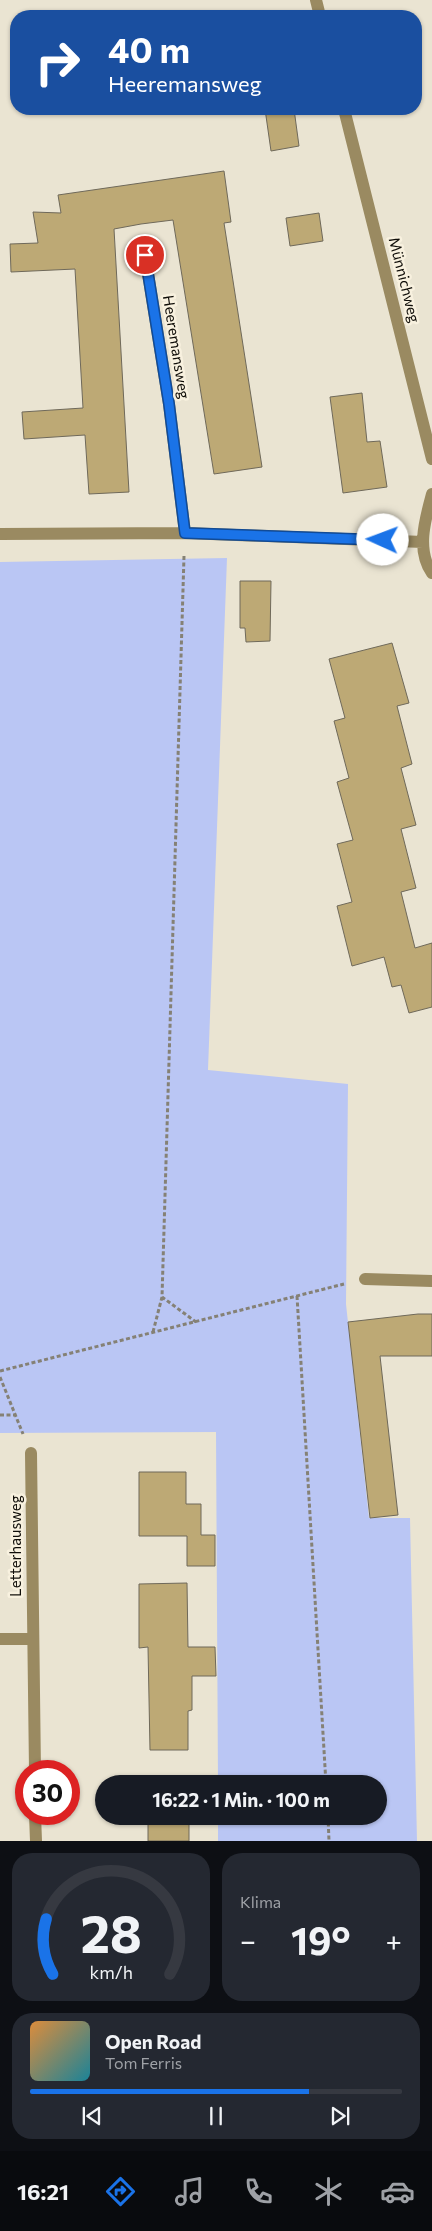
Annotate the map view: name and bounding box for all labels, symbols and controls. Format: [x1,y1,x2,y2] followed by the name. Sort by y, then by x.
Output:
[108,27,190,70] text: 40 m
[25,30,90,95] icon: right
[108,70,262,97] text: Heeremansweg
[124,234,166,276] pin
[386,235,424,324] street label: Münnichweg
[131,241,159,269] icon: arrive
[160,294,194,400] street label: Heeremansweg
[356,513,408,565] position arrow
[6,1495,24,1597] street label: Letterhausweg
[15,1760,80,1825] speed limit sign: 30
[152,1788,330,1811] text: 16:22 · 1 Min. · 100 m
[240,1892,281,1911] text: Klima
[80,1900,142,1964] text: 28
[291,1916,351,1963] text: 19°
[240,1923,256,1957] text: −
[386,1923,402,1957] text: +
[89,1961,133,1983] text: km/h
[105,2030,201,2053] text: Open Road
[105,2053,182,2072] text: Tom Ferris
[78,2102,106,2130] icon: previous
[202,2102,230,2130] icon: pause
[326,2102,354,2130] icon: next
[103,2174,138,2209] icon: directions
[172,2174,207,2209] icon: music
[241,2174,276,2209] icon: phone
[311,2174,346,2209] icon: climate
[380,2174,415,2209] icon: car
[17,2178,69,2205] text: 16:21

